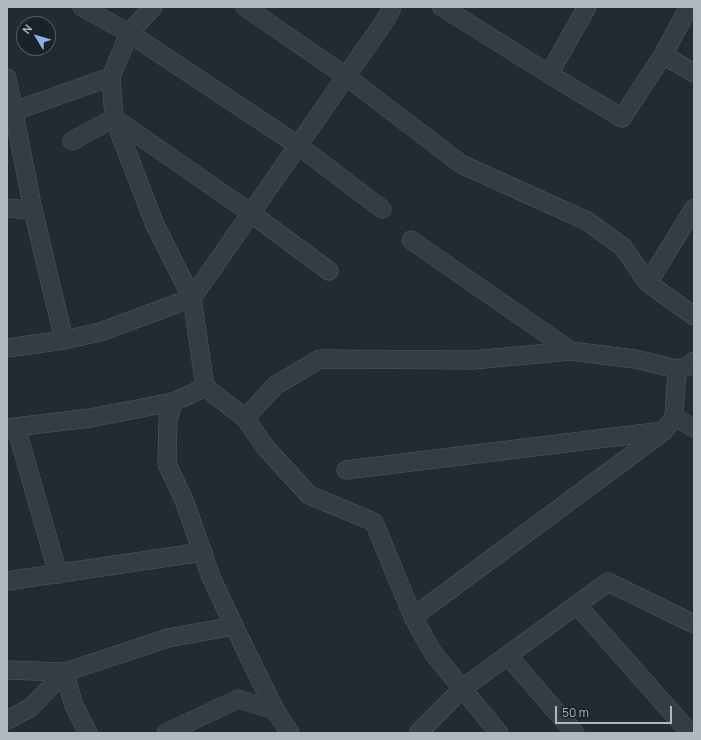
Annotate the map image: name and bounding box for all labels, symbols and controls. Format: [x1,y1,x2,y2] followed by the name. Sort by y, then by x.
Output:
[16,16,56,56] north arrow
[19,21,35,37] text: N
[557,698,674,724] scale bar
[562,704,589,721] text: 50 m

